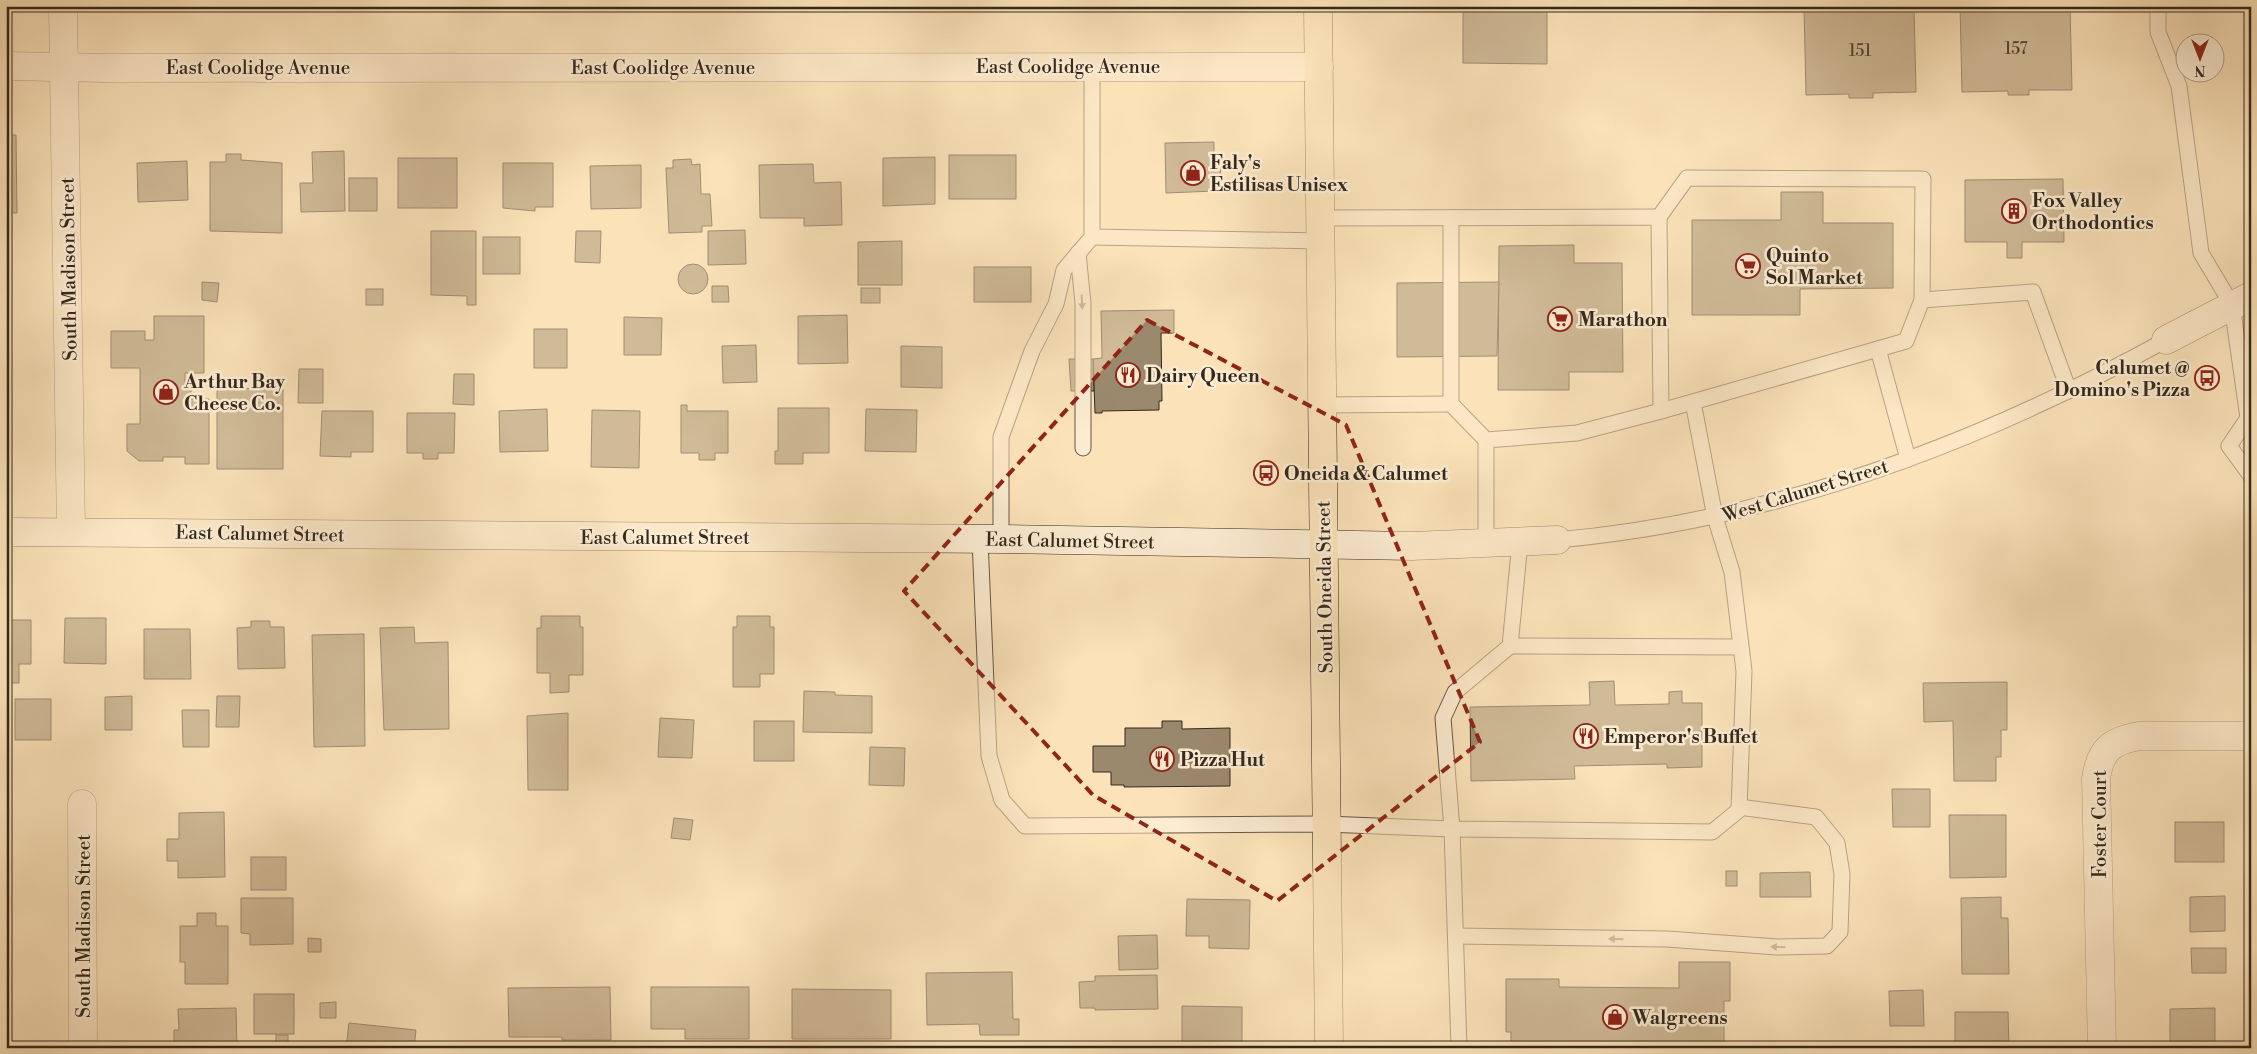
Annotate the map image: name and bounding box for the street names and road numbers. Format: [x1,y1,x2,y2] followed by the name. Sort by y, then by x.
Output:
[976,55,1160,79] street label: East Coolidge Avenue
[166,56,350,80] street label: East Coolidge Avenue
[571,56,755,80] street label: East Coolidge Avenue
[55,177,83,361] street label: South Madison Street
[1718,454,1891,528] street label: West Calumet Street
[1311,500,1339,673] street label: South Oneida Street
[175,521,345,547] street label: East Calumet Street
[580,526,750,550] street label: East Calumet Street
[985,528,1155,554] street label: East Calumet Street
[2088,769,2112,878] street label: Foster Court
[72,834,96,1018] street label: South Madison Street

